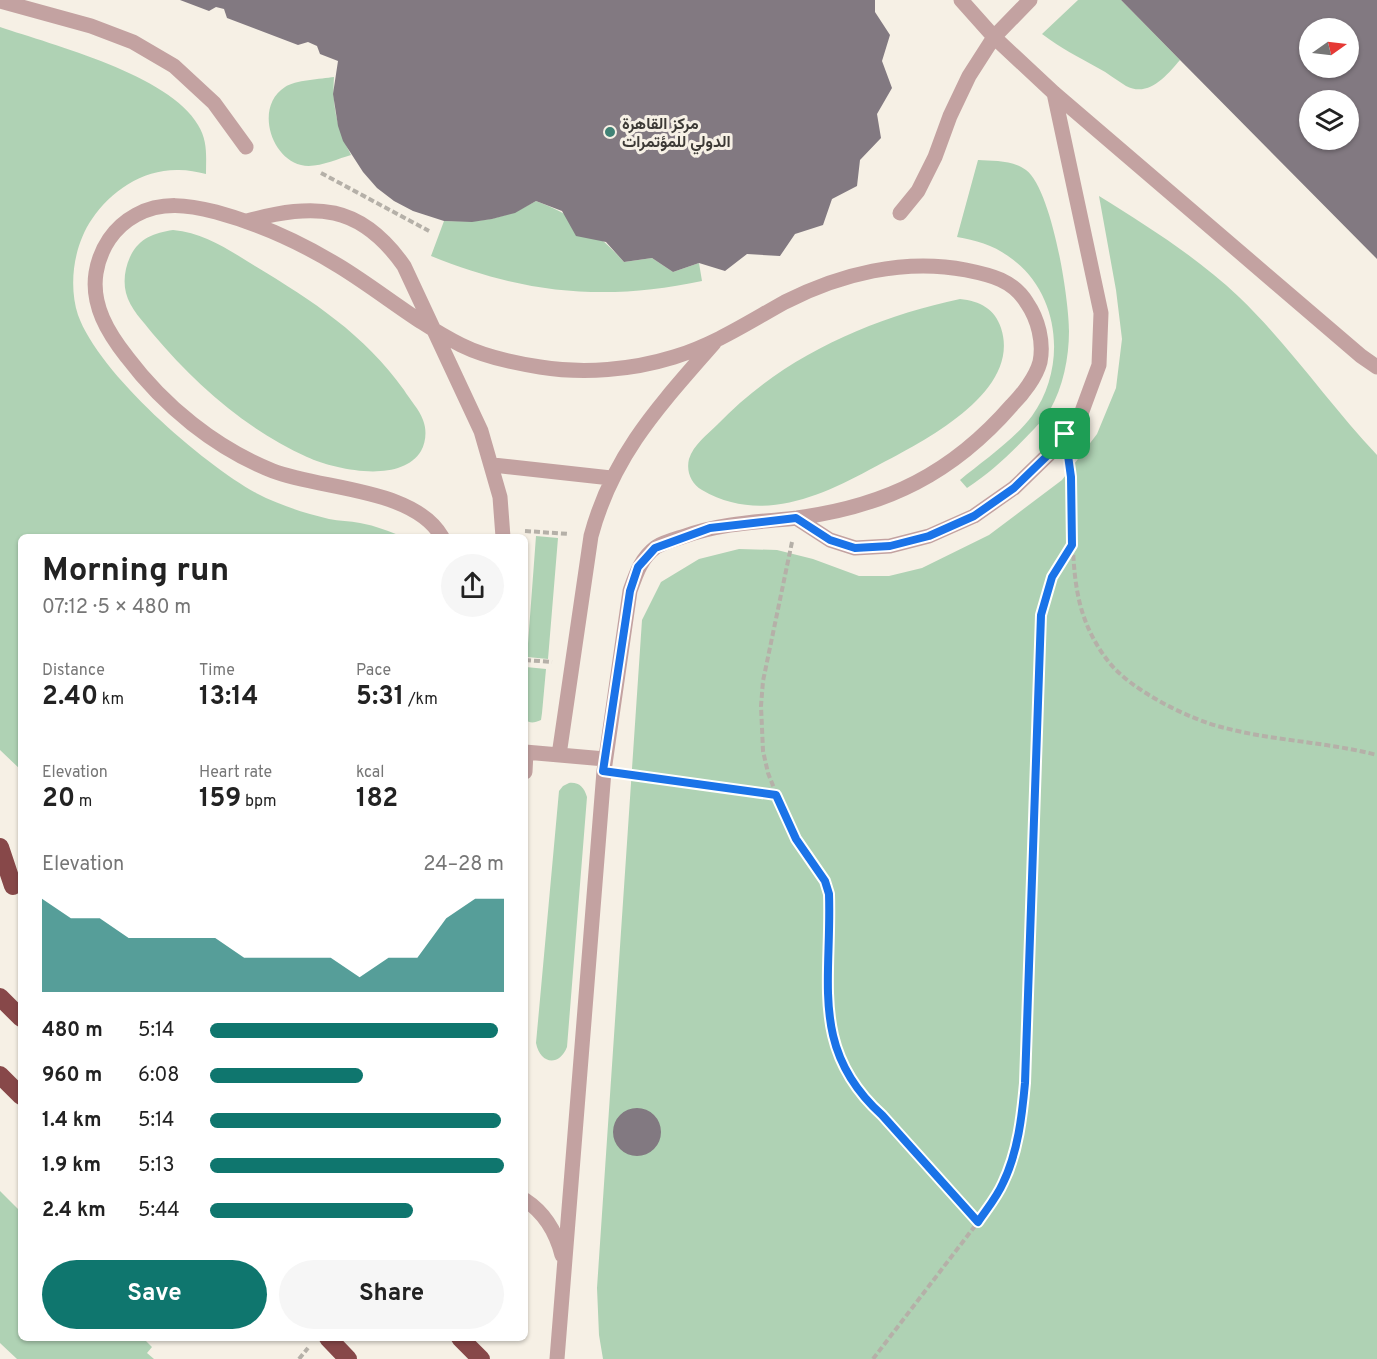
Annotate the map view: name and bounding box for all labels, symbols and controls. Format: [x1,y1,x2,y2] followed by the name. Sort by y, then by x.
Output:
[1299,18,1359,78] north arrow
[1299,18,1359,150] map controls
[1299,90,1359,150] button: layers
[622,115,731,155] place label: مركز القاهرة الدولي للمؤتمرات
[603,125,617,139] marker: مركز القاهرة الدولي للمؤتمرات
[1039,408,1090,459] pin
[1048,417,1081,450] icon: arrive
[42,551,229,593] text: Morning run
[441,554,504,617] button: share
[42,595,191,621] text: 07:12 · 5 × 480 m
[42,661,105,681] text: Distance
[199,661,235,681] text: Time
[356,661,391,681] text: Pace
[42,681,98,714] text: 2.40
[199,681,258,714] text: 13:14
[356,681,404,714] text: 5:31
[98,690,124,710] text: km
[404,690,438,710] text: /km
[42,763,108,783] text: Elevation
[199,763,272,783] text: Heart rate
[356,763,384,783] text: kcal
[42,783,75,816] text: 20
[199,783,241,816] text: 159
[356,783,398,816] text: 182
[75,792,92,812] text: m
[241,792,276,812] text: bpm
[42,852,124,878] text: Elevation
[423,852,504,878] text: 24–28 m
[42,1018,103,1044] text: 480 m
[138,1018,174,1044] text: 5:14
[42,1063,102,1089] text: 960 m
[138,1063,180,1089] text: 6:08
[42,1108,102,1134] text: 1.4 km
[138,1108,174,1134] text: 5:14
[42,1153,101,1179] text: 1.9 km
[138,1153,174,1179] text: 5:13
[42,1198,106,1224] text: 2.4 km
[138,1198,180,1224] text: 5:44
[42,1260,267,1329] button: Save
[279,1260,504,1329] button: Share

